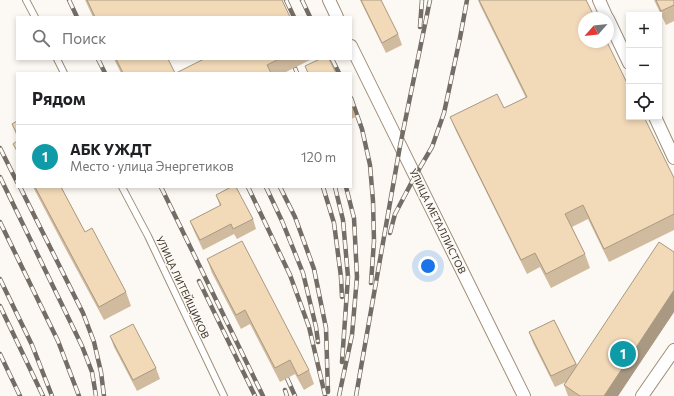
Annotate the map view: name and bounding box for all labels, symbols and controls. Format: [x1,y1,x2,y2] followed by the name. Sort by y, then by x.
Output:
[578,12,614,48] north arrow
[626,12,662,120] map controls
[626,12,662,48] button: +
[16,16,352,60] search box
[30,27,52,49] icon: search
[62,29,106,47] text: Поиск
[626,48,662,84] button: −
[626,84,662,120] button: locate
[32,88,86,109] text: Рядом
[70,140,152,158] text: АБК УЖДТ
[42,149,48,165] text: 1
[301,149,336,165] text: 120 m
[70,158,234,174] text: Место · улица Энергетиков
[407,166,469,276] street label: УЛИЦА МЕТАЛЛИСТОВ
[154,234,212,341] street label: УЛИЦА ЛИТЕЙЩИКОВ
[418,256,438,276] your location
[610,339,636,369] pin: 1

